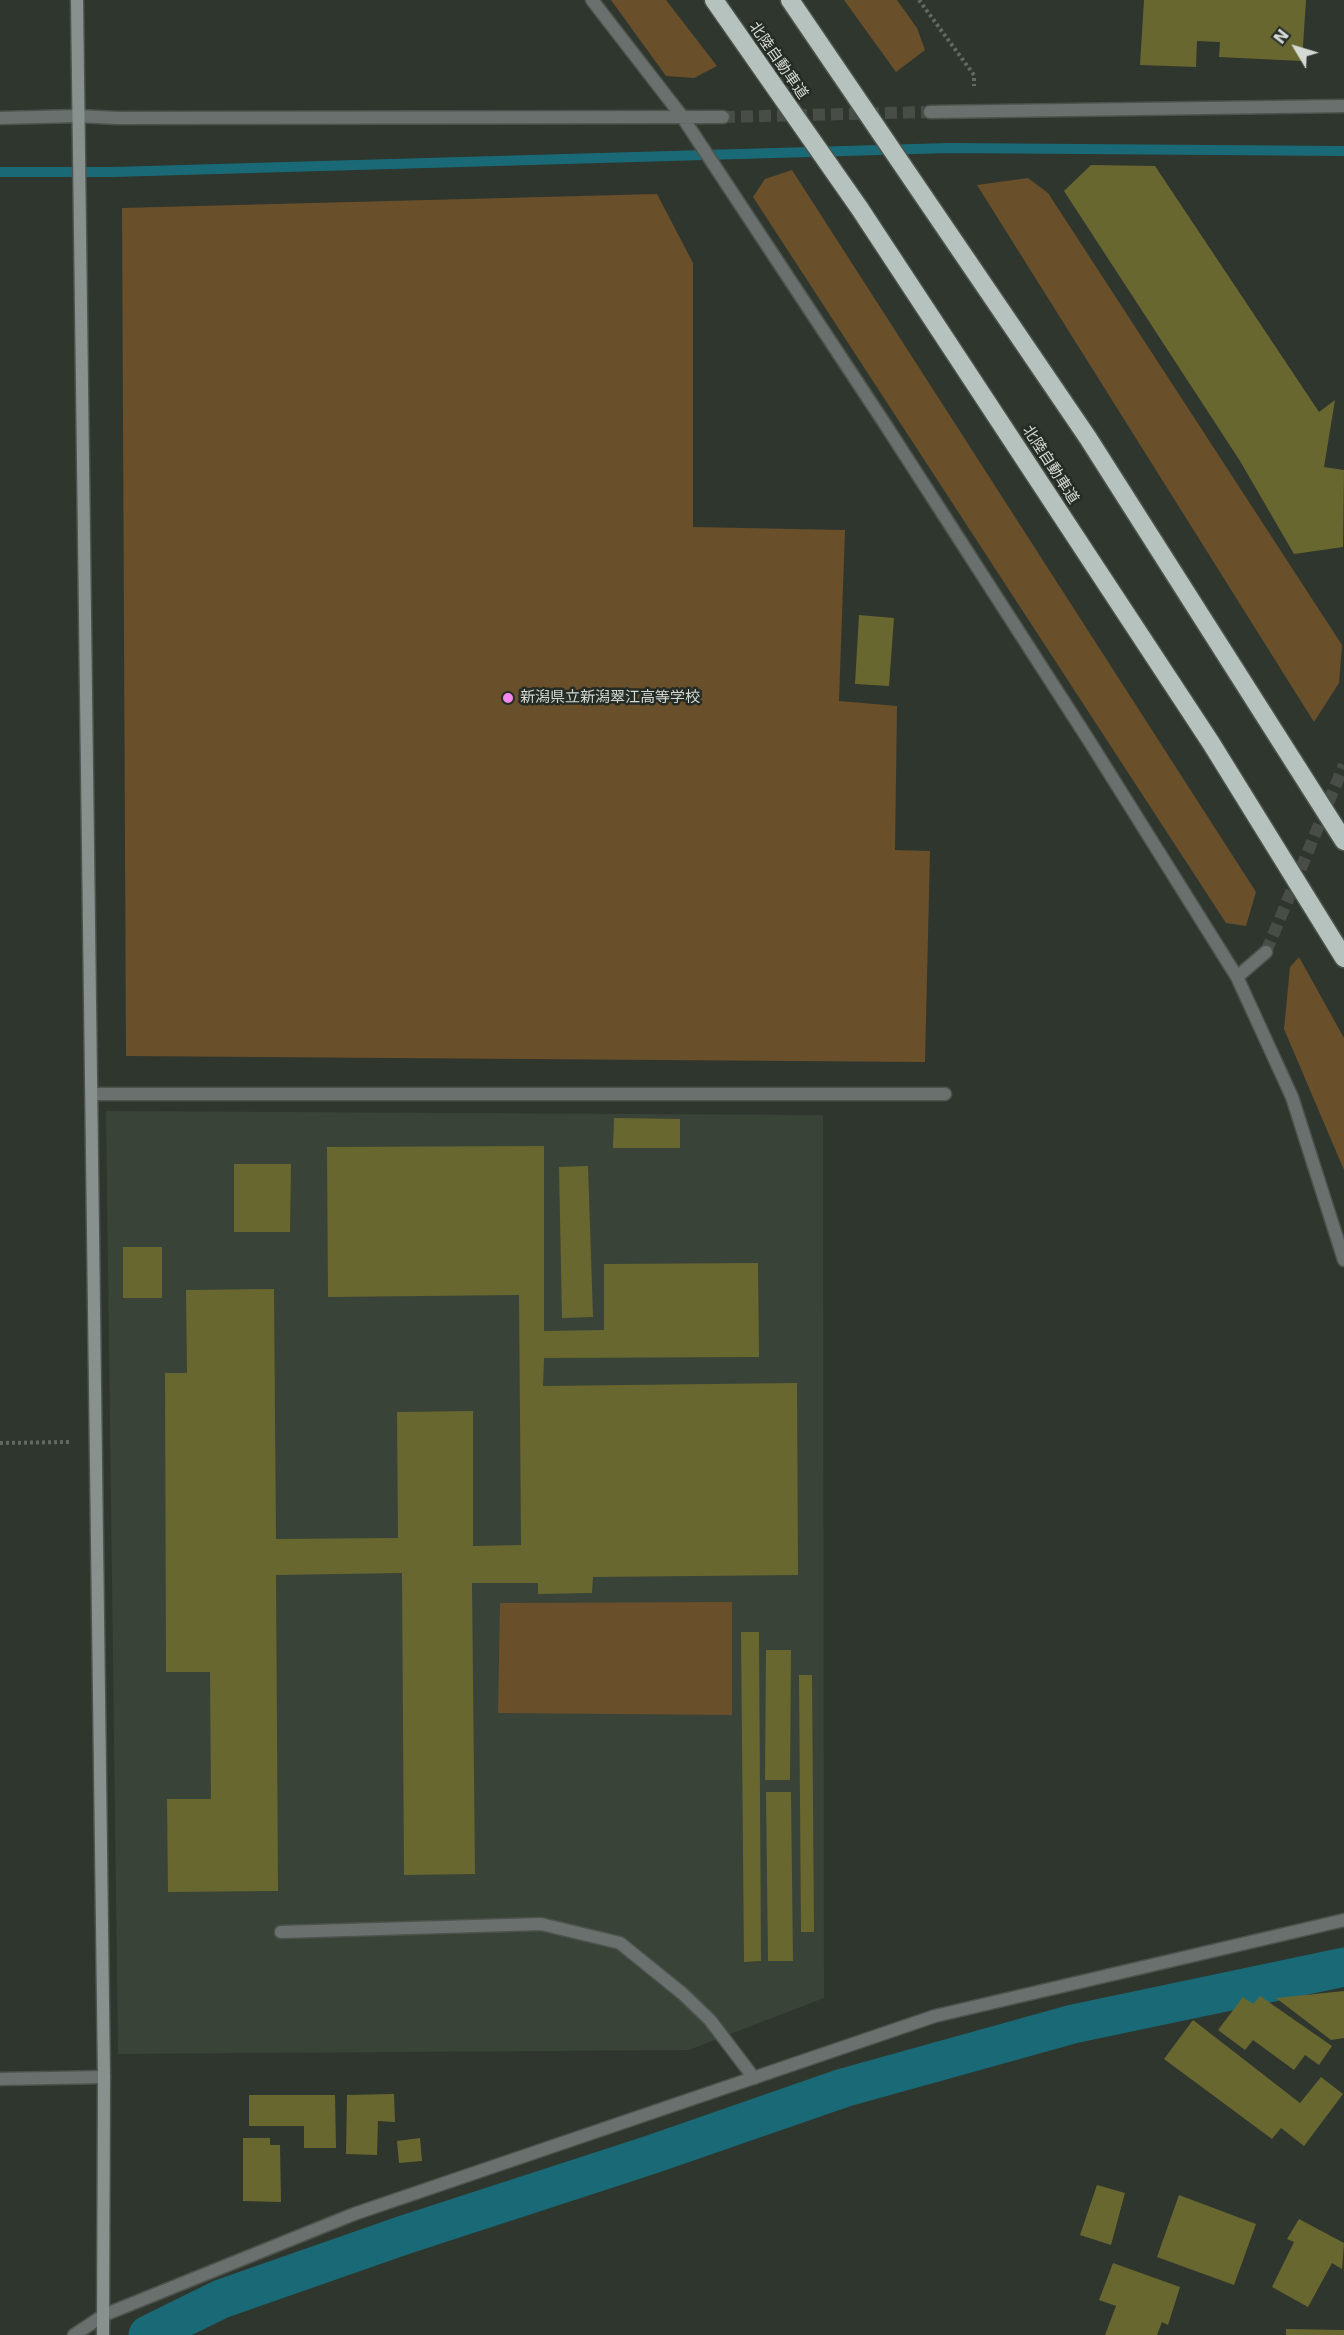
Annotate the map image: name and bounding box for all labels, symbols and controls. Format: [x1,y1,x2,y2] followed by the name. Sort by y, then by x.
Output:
[1266,18,1326,78] north arrow
[745,19,811,103] street label: 北陸自動車道
[1270,25,1293,48] text: N
[1018,422,1082,508] street label: 北陸自動車道
[520,689,700,707] place label: 新潟県立新潟翠江高等学校
[501,691,515,705] marker: 新潟県立新潟翠江高等学校

